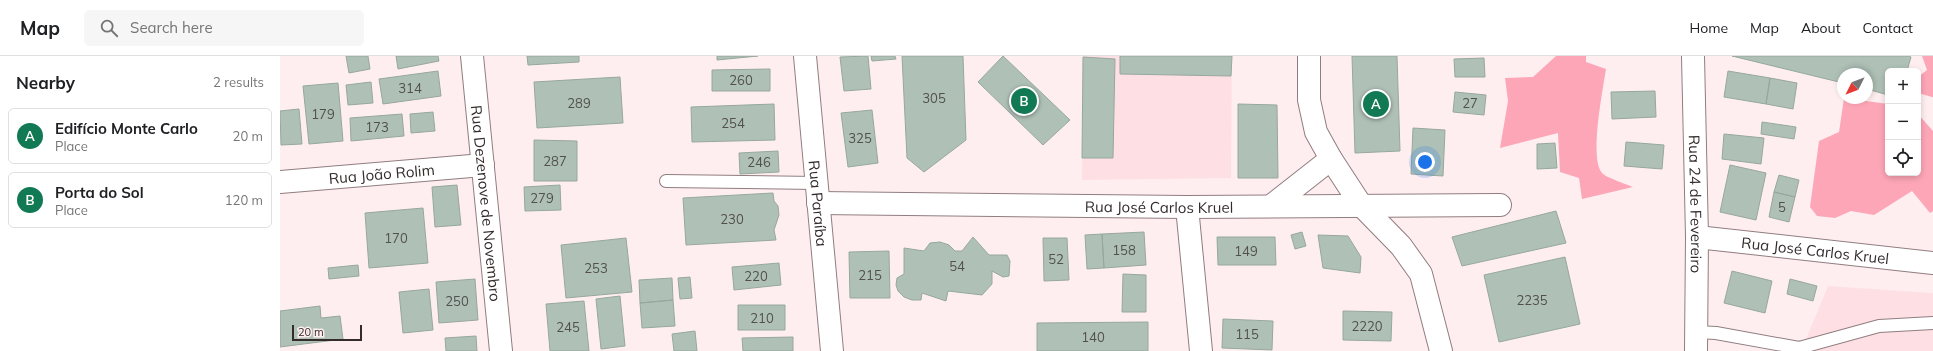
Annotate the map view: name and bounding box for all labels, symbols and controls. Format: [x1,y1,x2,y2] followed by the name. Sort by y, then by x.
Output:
[84,10,364,46] search box
[20,16,60,40] text: Map
[98,17,120,39] icon: search
[130,18,213,37] text: Search here
[1689,19,1728,37] text: Home
[1750,19,1779,37] text: Map
[1801,19,1841,37] text: About
[1863,19,1913,37] text: Contact
[1837,68,1873,104] north arrow
[1885,68,1921,176] map controls
[1885,68,1921,104] button: +
[16,72,75,93] text: Nearby
[729,72,753,88] house number: 260
[213,74,264,90] text: 2 results
[398,80,422,96] house number: 314
[1011,86,1037,116] pin: B
[1363,89,1389,119] pin: A
[922,90,946,106] house number: 305
[567,95,591,111] house number: 289
[1462,95,1478,111] house number: 27
[467,104,506,302] street label: Rua Dezenove de Novembro
[1885,104,1921,140] button: −
[311,106,335,122] house number: 179
[721,115,745,131] house number: 254
[55,119,198,138] text: Edifício Monte Carlo
[365,119,389,135] house number: 173
[25,128,35,144] text: A
[233,128,263,144] text: 20 m
[848,130,872,146] house number: 325
[1685,135,1707,273] street label: Rua 24 de Fevereiro
[55,138,88,154] text: Place
[1885,140,1921,176] button: locate
[1415,152,1435,172] your location
[543,153,567,169] house number: 287
[747,154,771,170] house number: 246
[805,159,832,247] street label: Rua Paraíba
[328,160,435,187] street label: Rua João Rolim
[55,183,144,202] text: Porta do Sol
[530,190,554,206] house number: 279
[26,192,34,208] text: B
[225,192,263,208] text: 120 m
[1085,196,1233,217] street label: Rua José Carlos Kruel
[1778,199,1786,215] house number: 5
[55,202,88,218] text: Place
[720,211,744,227] house number: 230
[384,230,408,246] house number: 170
[1740,232,1890,268] street label: Rua José Carlos Kruel
[1112,242,1136,258] house number: 158
[1234,243,1258,259] house number: 149
[1048,251,1064,267] house number: 52
[949,258,965,274] house number: 54
[584,260,608,276] house number: 253
[858,267,882,283] house number: 215
[744,268,768,284] house number: 220
[1516,292,1548,308] house number: 2235
[445,293,469,309] house number: 250
[750,310,774,326] house number: 210
[1351,318,1383,334] house number: 2220
[556,319,580,335] house number: 245
[292,323,362,342] scale bar
[298,325,324,339] text: 20 m
[1235,326,1259,342] house number: 115
[1081,329,1105,345] house number: 140

